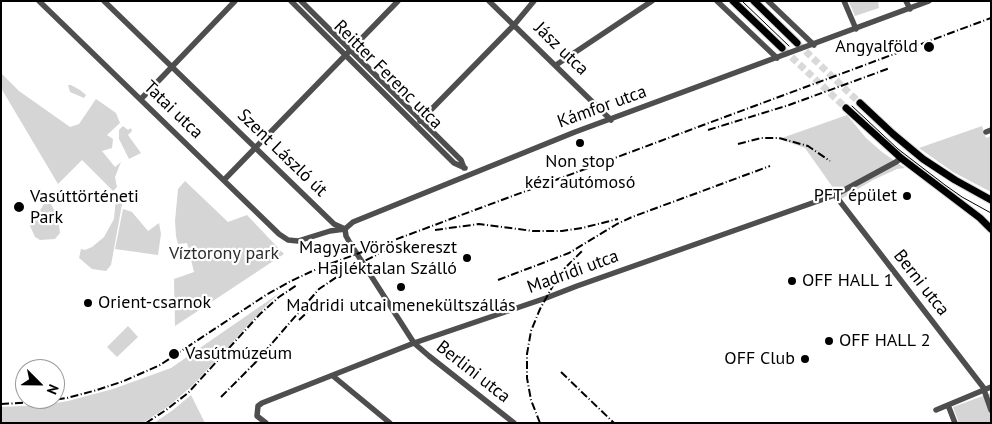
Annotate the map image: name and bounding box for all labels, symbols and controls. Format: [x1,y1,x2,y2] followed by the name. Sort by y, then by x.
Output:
[329,16,447,134] street label: Reitter Ferenc utca
[529,18,593,80] street label: Jász utca
[835,36,918,58] place label: Angyalföld
[922,40,936,54] marker: Angyalföld
[139,76,207,144] street label: Tatai utca
[554,81,650,133] street label: Kámfor utca
[233,105,331,201] street label: Szent László út
[574,137,586,149] marker: Non stop kézi autómosó
[525,151,635,193] place label: Non stop kézi autómosó
[814,185,897,207] place label: PFT épület
[30,186,139,228] place label: Vasúttörténeti Park
[901,190,913,202] marker: PFT épület
[12,200,26,214] marker: Vasúttörténeti Park
[299,237,457,280] place label: Magyar Vöröskereszt Hajléktalan Szálló
[169,243,279,265] park label: Víztorony park
[524,245,622,299] street label: Madridi utca
[889,246,953,320] street label: Berni utca
[461,252,473,264] marker: Magyar Vöröskereszt Hajléktalan Szálló
[802,270,894,292] place label: OFF HALL 1
[786,275,798,287] marker: OFF HALL 1
[395,281,407,293] marker: Madridi utcai menekültszállás
[98,292,211,314] place label: Orient-csarnok
[286,295,516,317] place label: Madridi utcai menekültszállás
[82,297,94,309] marker: Orient-csarnok
[839,330,931,352] place label: OFF HALL 2
[823,335,835,347] marker: OFF HALL 2
[432,336,514,408] street label: Berlini utca
[185,343,292,365] place label: Vasútmúzeum
[167,347,181,361] marker: Vasútmúzeum
[724,348,795,370] place label: OFF Club
[799,353,811,365] marker: OFF Club
[15,359,65,409] north arrow
[43,382,63,397] text: N

